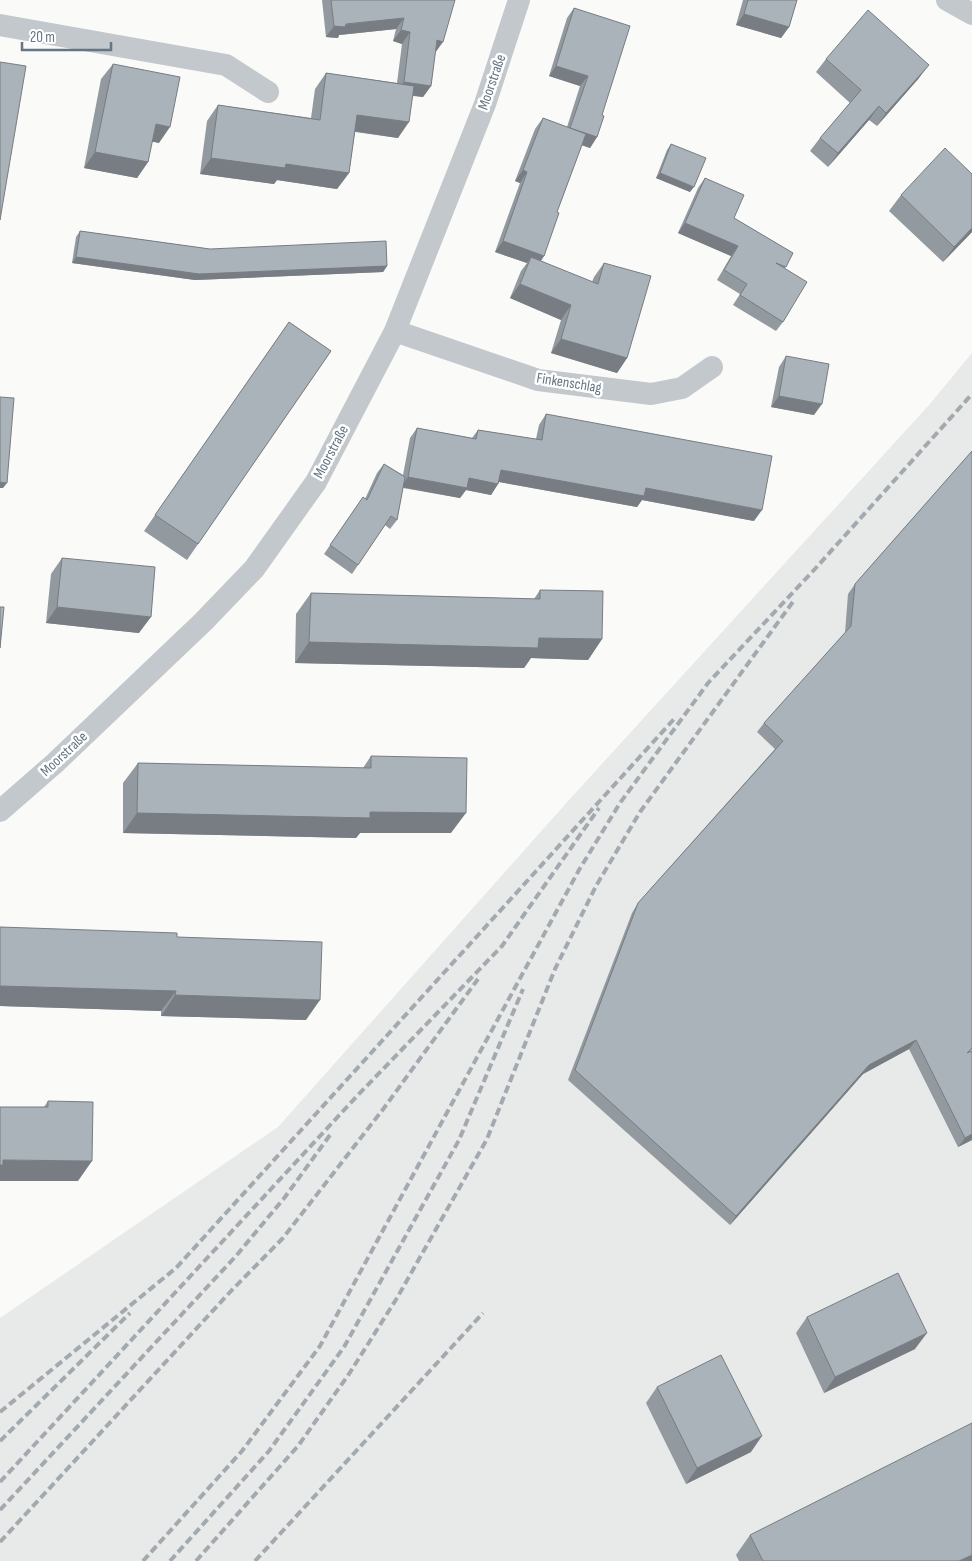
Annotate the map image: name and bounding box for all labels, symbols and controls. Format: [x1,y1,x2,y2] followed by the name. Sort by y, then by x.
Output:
[22,20,111,52] scale bar
[30,28,55,47] text: 20 m
[474,52,510,112] street label: Moorstraße
[535,368,603,398] street label: Finkenschlag
[309,422,353,482] street label: Moorstraße
[36,727,92,781] street label: Moorstraße

